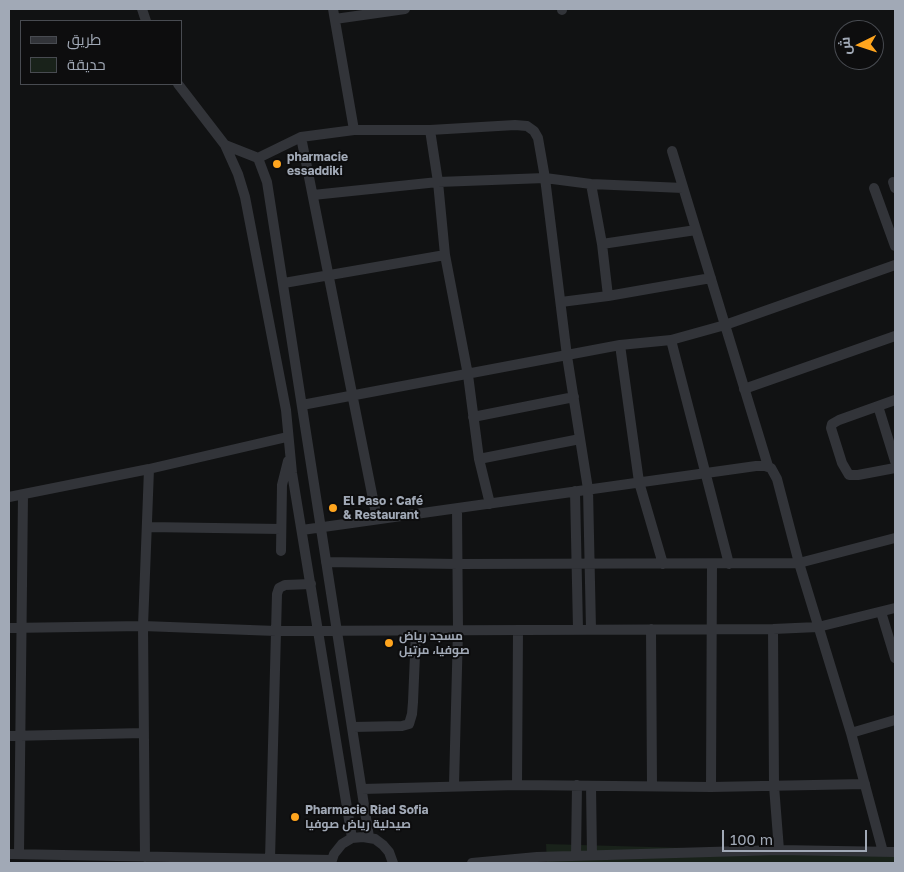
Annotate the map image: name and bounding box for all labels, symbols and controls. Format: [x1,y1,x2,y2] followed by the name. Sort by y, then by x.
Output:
[20,20,182,85] legend
[834,20,884,70] north arrow
[67,30,101,48] text: طريق
[835,36,854,56] text: ش
[67,55,106,73] text: حديقة
[287,150,348,178] place label: pharmacie essaddiki
[271,158,283,170] marker: pharmacie essaddiki
[343,494,423,522] place label: El Paso : Café & Restaurant
[327,502,339,514] marker: El Paso : Café & Restaurant
[399,629,470,657] place label: مسجد رياض صوفيا، مرتیل
[383,637,395,649] marker: مسجد رياض صوفيا، مرتیل
[305,803,428,831] place label: Pharmacie Riad Sofia صيدلية رياض صوفيا
[289,811,301,823] marker: Pharmacie Riad Sofia صيدلية رياض صوفيا
[724,820,869,852] scale bar
[730,830,773,848] text: 100 m

